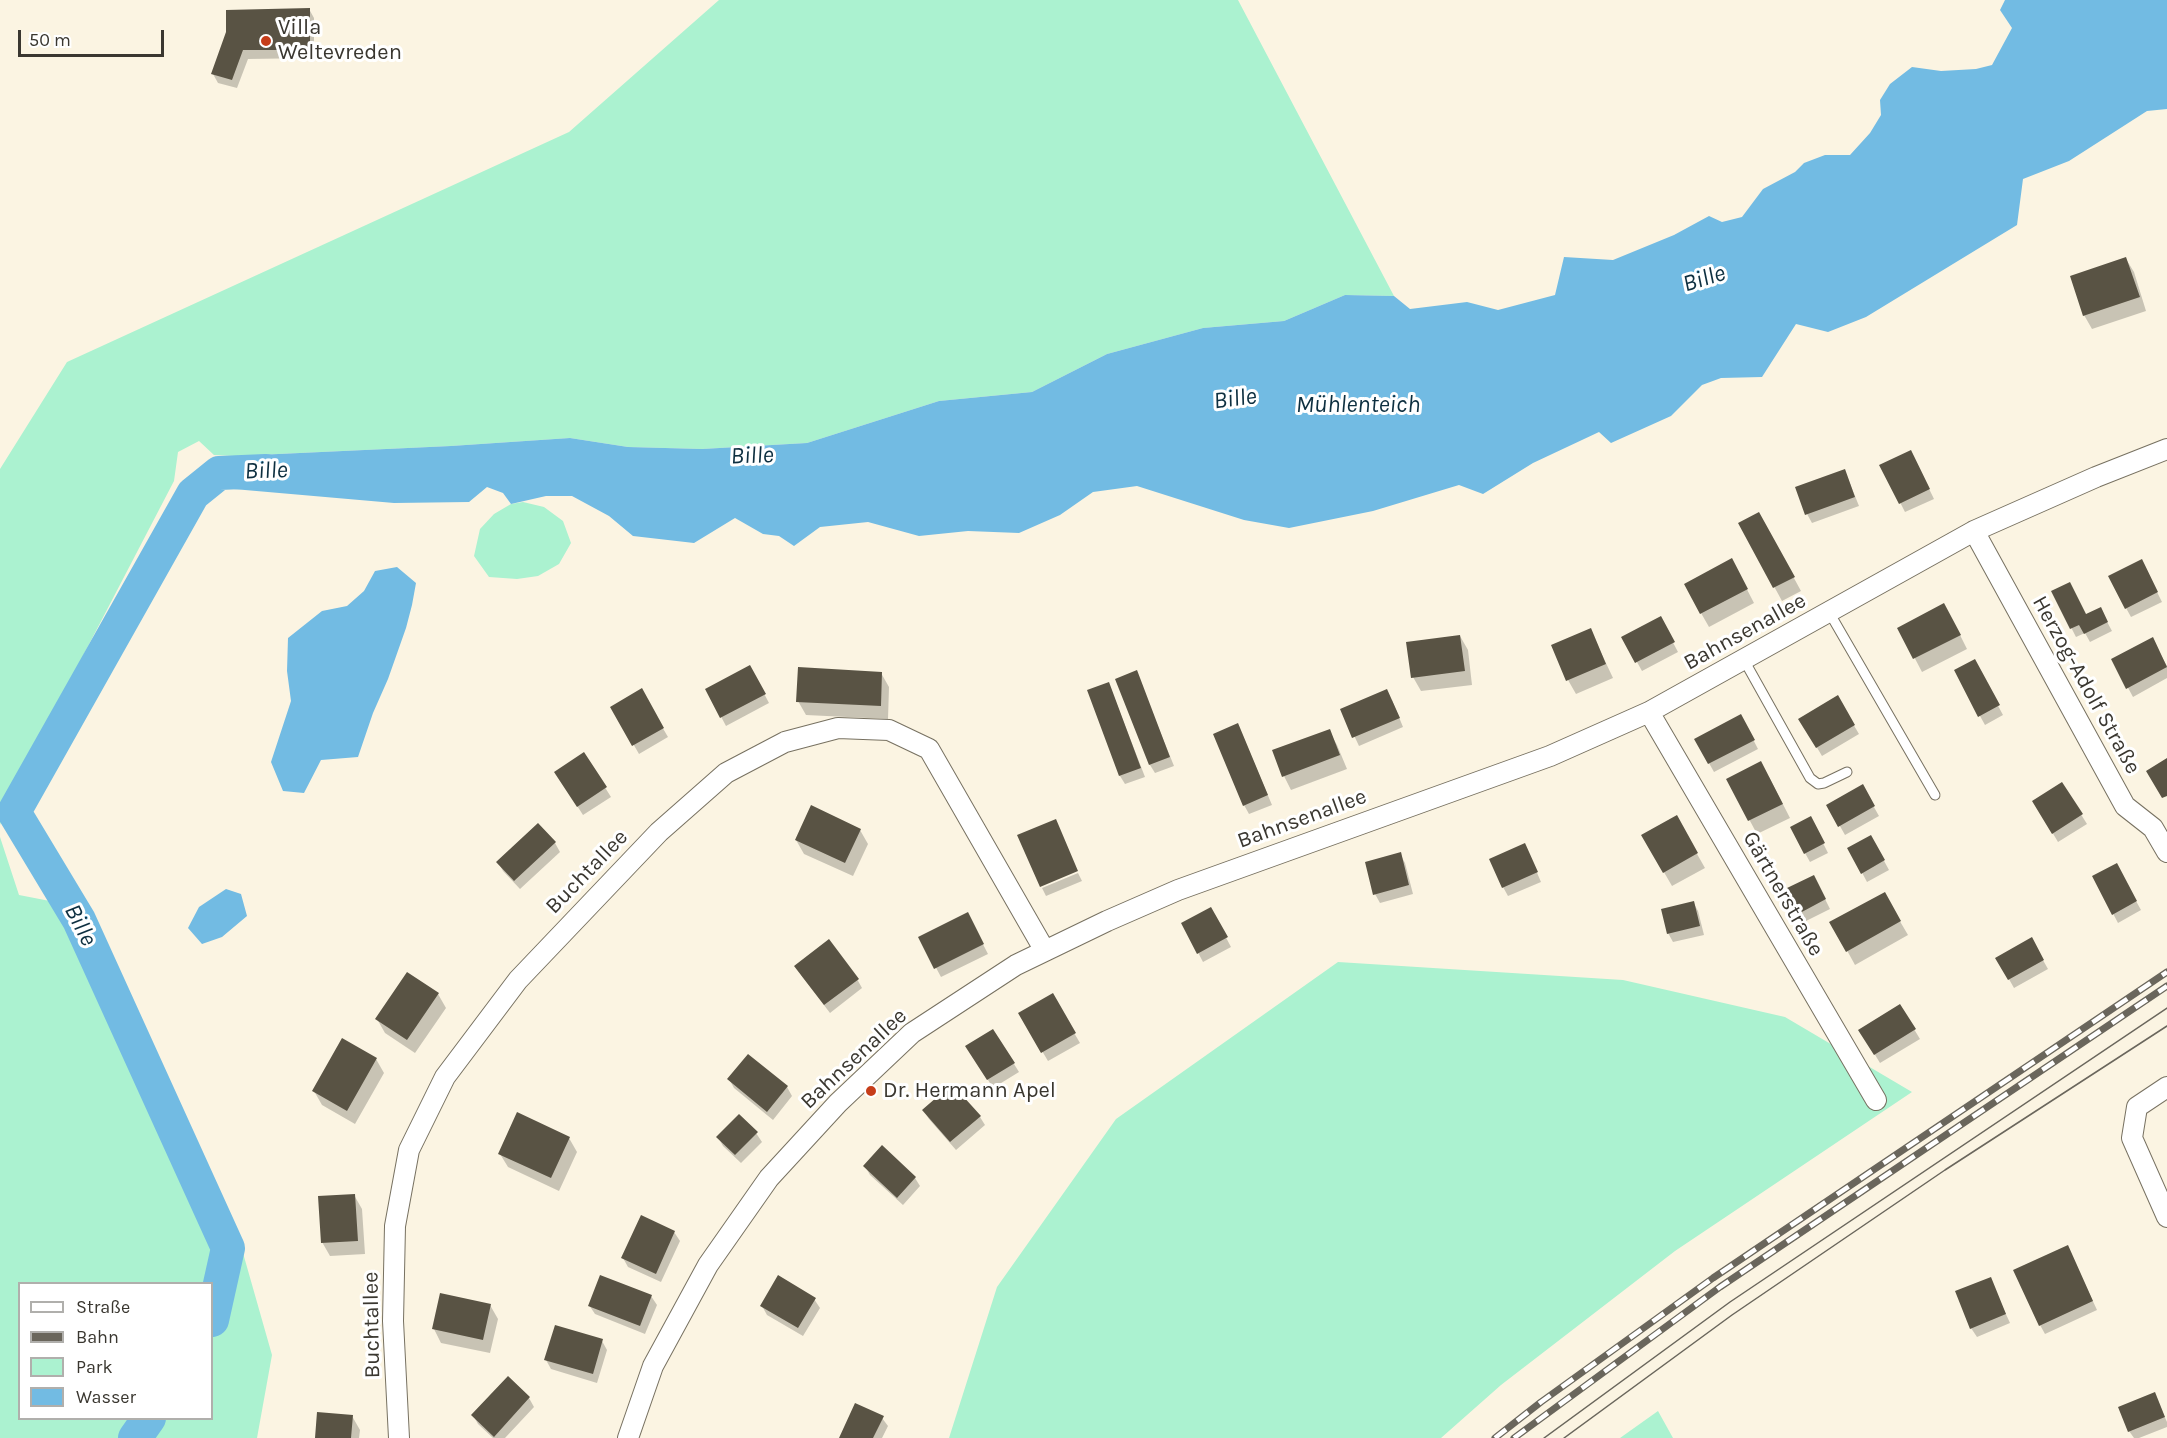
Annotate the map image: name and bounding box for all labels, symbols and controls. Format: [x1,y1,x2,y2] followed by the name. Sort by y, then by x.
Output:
[278,15,402,66] place label: Villa Weltevreden
[21,18,166,56] scale bar
[29,29,71,51] text: 50 m
[259,34,273,48] marker: Villa Weltevreden
[1679,259,1729,299] water label: Bille
[1212,382,1258,416] water label: Bille
[1296,391,1420,419] water label: Mühlenteich
[730,441,774,471] water label: Bille
[244,456,288,486] water label: Bille
[1679,588,1811,676] street label: Bahnsenallee
[2026,591,2146,779] street label: Herzog-Adolf Straße
[1234,783,1370,855] street label: Bahnsenallee
[540,824,634,920] street label: Buchtallee
[1737,827,1829,961] street label: Gärtnerstraße
[57,899,103,951] water label: Bille
[795,1003,913,1115] street label: Bahnsenallee
[883,1078,1056,1104] place label: Dr. Hermann Apel
[864,1084,878,1098] marker: Dr. Hermann Apel
[358,1271,386,1379] street label: Buchtallee
[18,1282,213,1420] legend
[76,1296,130,1318] text: Straße
[76,1326,119,1348] text: Bahn
[76,1356,113,1378] text: Park
[76,1386,136,1408] text: Wasser

